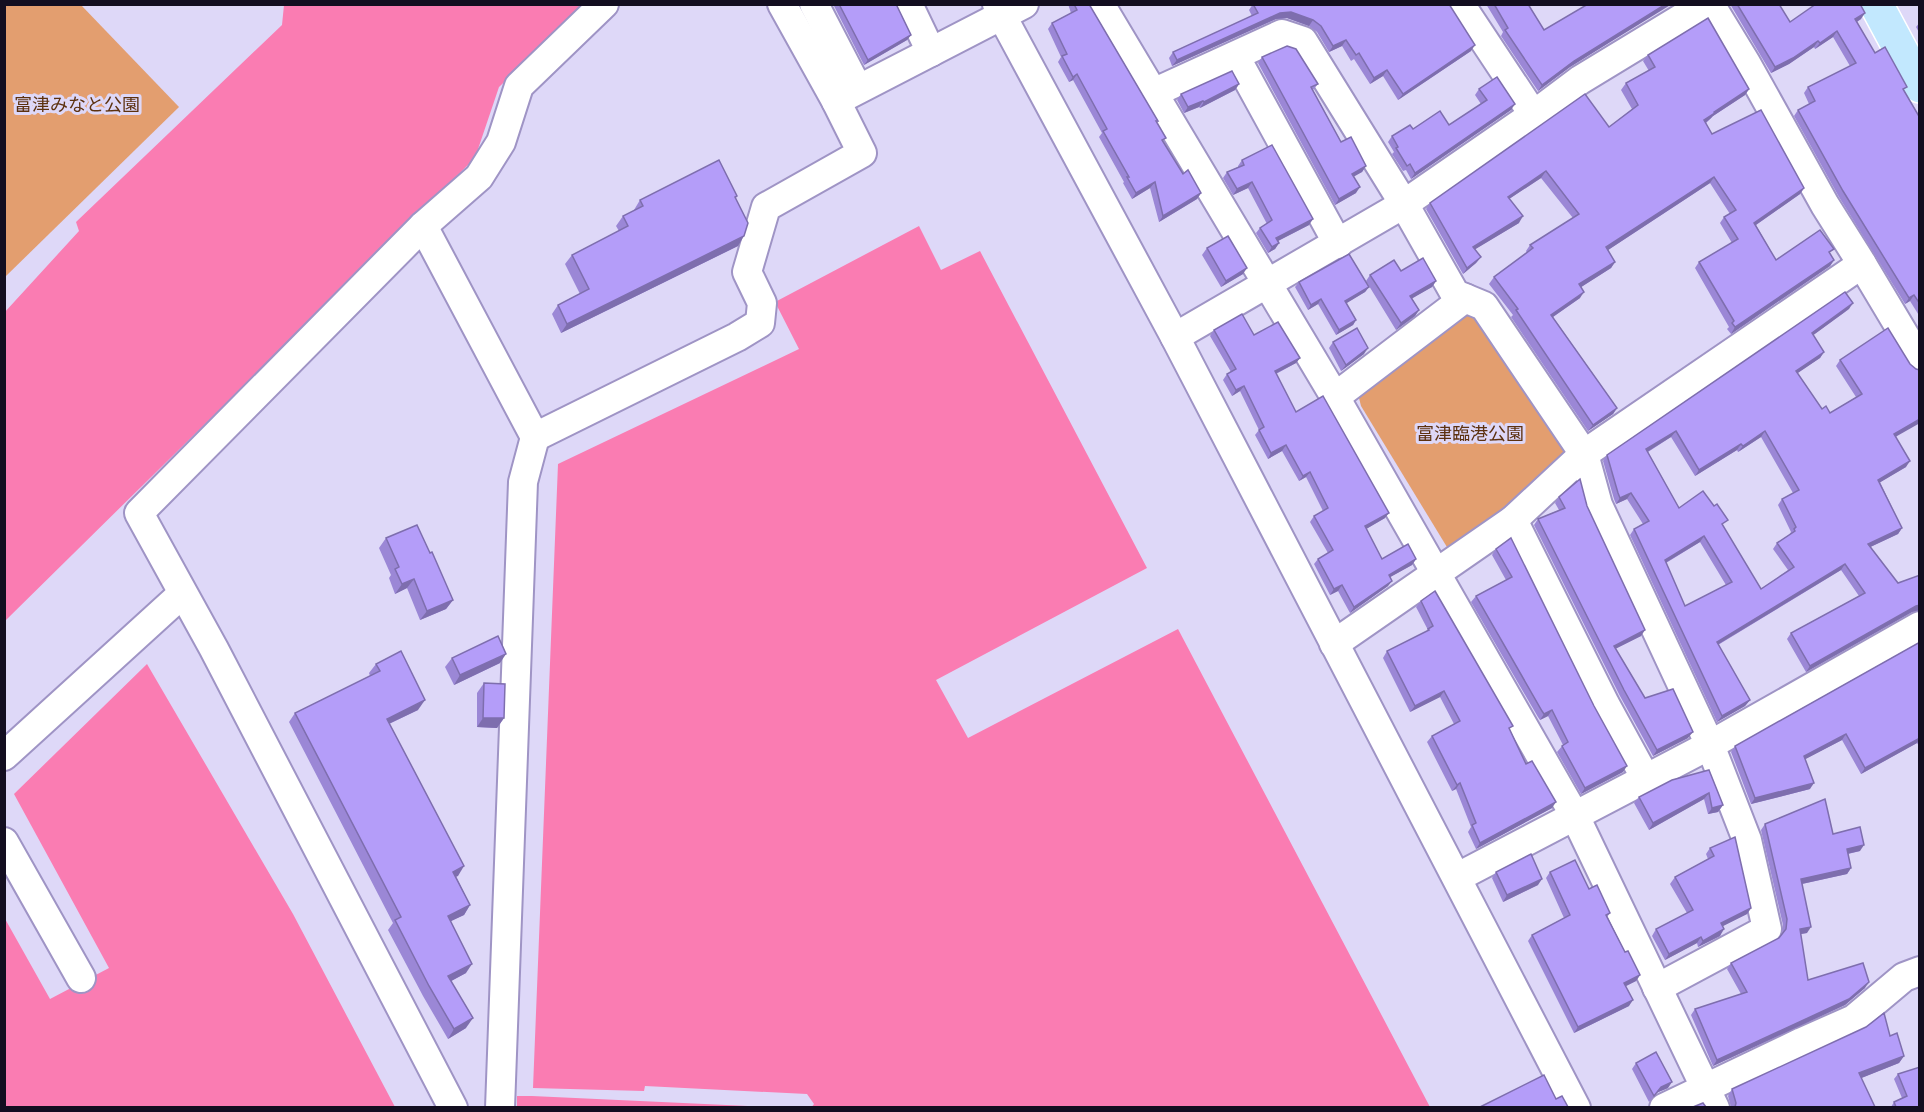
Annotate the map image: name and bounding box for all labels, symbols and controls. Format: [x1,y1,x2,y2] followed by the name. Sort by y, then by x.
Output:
[14,93,140,116] park label: 富津みなと公園
[1416,422,1524,445] park label: 富津臨港公園

